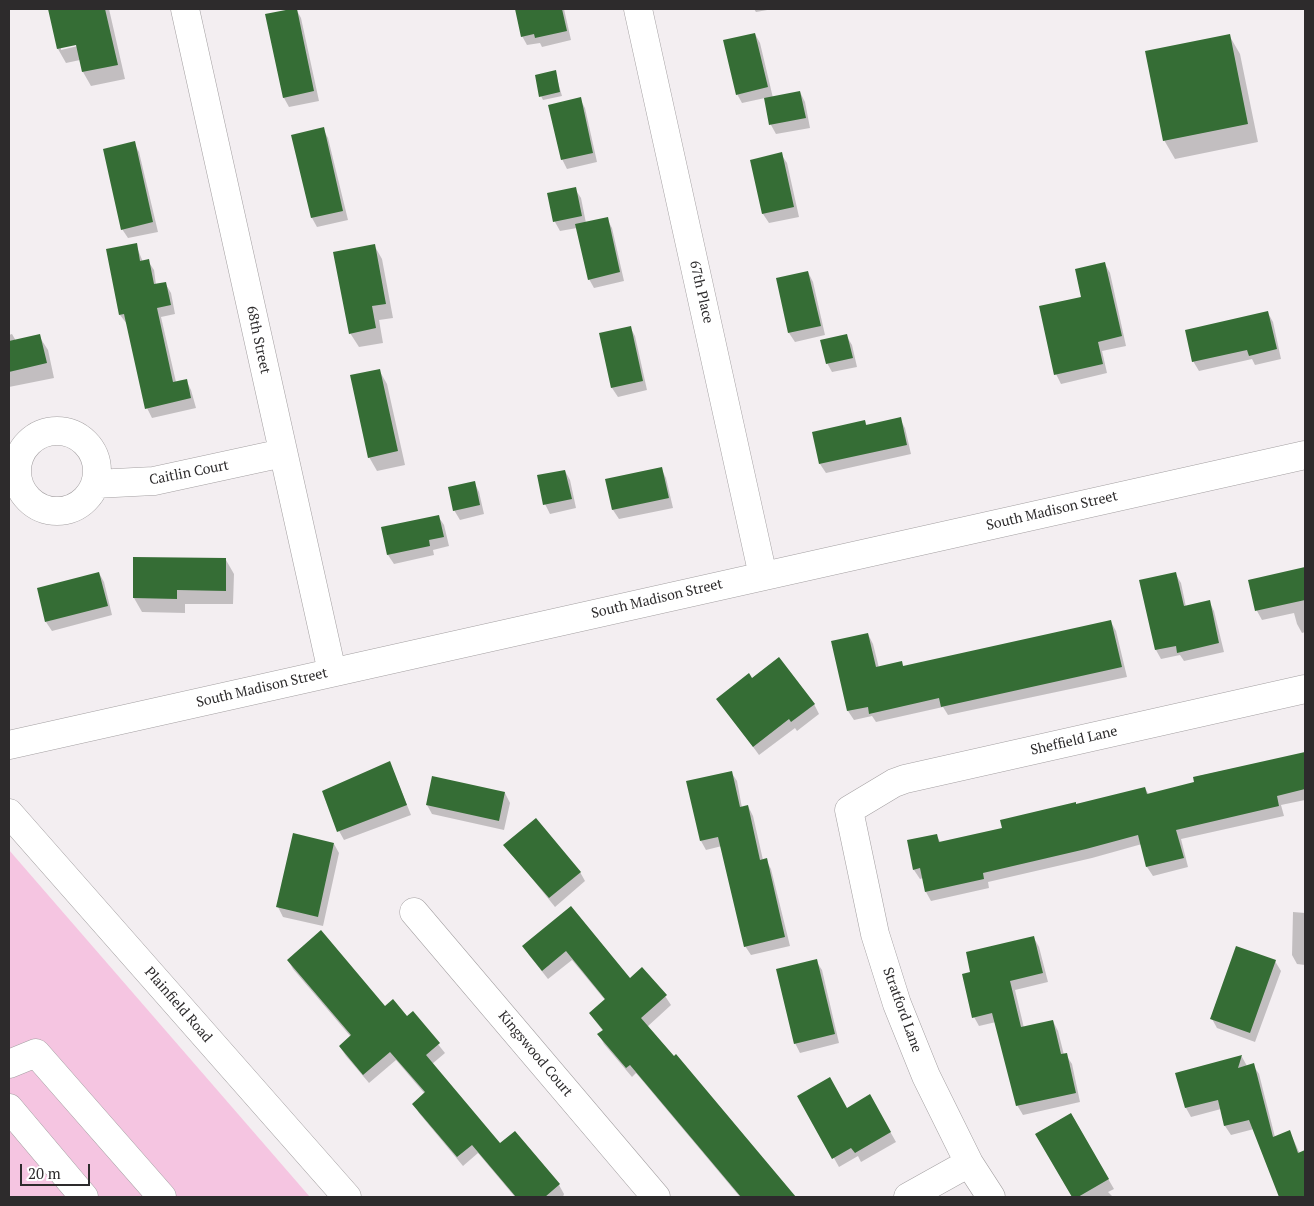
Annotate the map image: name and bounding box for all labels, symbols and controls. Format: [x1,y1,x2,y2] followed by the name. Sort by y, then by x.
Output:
[686,259,716,325] street label: 67th Place
[243,304,273,376] street label: 68th Street
[148,457,230,489] street label: Caitlin Court
[985,488,1119,534] street label: South Madison Street
[590,576,724,622] street label: South Madison Street
[195,665,329,711] street label: South Madison Street
[1029,723,1119,759] street label: Sheffield Lane
[141,964,215,1046] street label: Plainfield Road
[879,965,925,1055] street label: Stratford Lane
[494,1008,576,1100] street label: Kingswood Court
[22,1154,92,1186] scale bar
[28,1163,61,1183] text: 20 m

